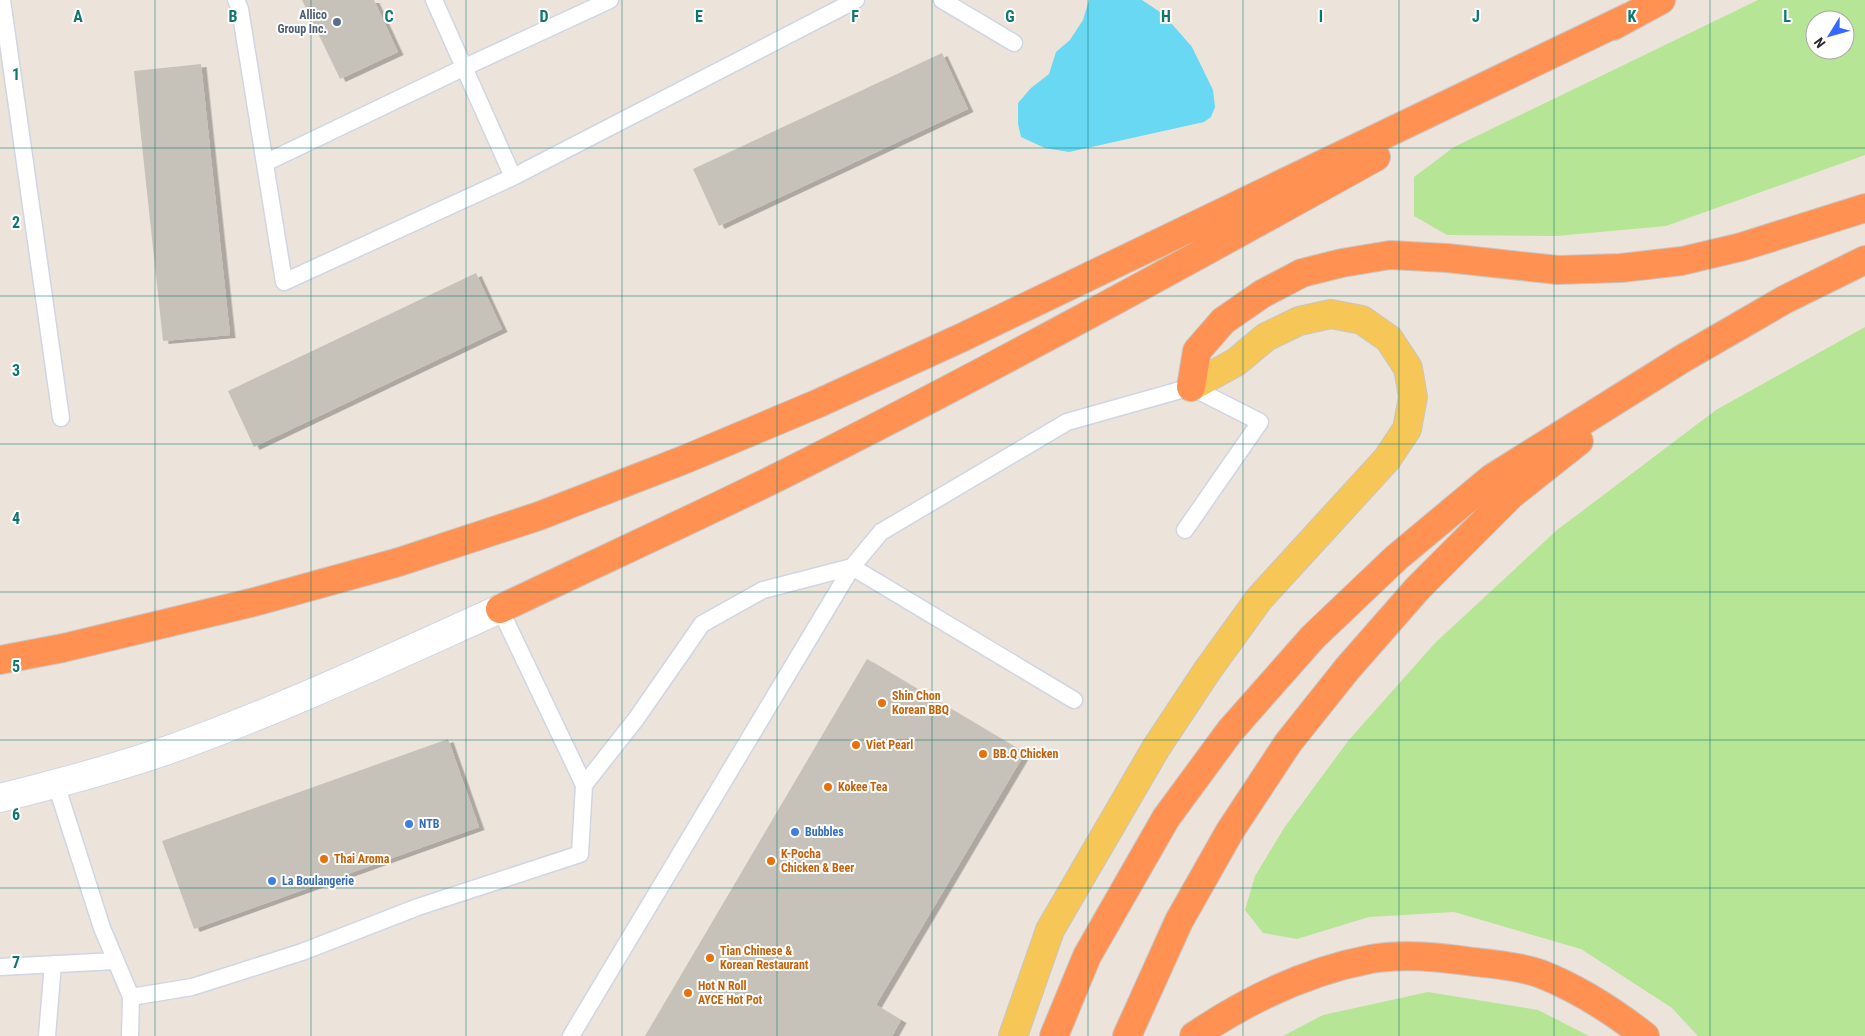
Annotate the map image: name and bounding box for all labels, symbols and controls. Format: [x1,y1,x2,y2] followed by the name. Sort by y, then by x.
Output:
[73,7,83,26] text: A
[229,7,238,26] text: B
[384,7,394,26] text: C
[539,7,549,26] text: D
[695,7,703,26] text: E
[851,7,859,26] text: F
[1005,7,1015,26] text: G
[1161,7,1171,26] text: H
[1319,7,1323,26] text: I
[1472,7,1480,26] text: J
[1628,7,1637,26] text: K
[1783,7,1791,26] text: L
[277,8,327,36] place label: Allico Group Inc.
[1805,10,1855,60] north arrow
[331,16,343,28] marker: Allico Group Inc.
[1811,35,1829,51] text: N
[12,65,20,84] text: 1
[12,213,20,232] text: 2
[12,361,20,380] text: 3
[12,509,20,528] text: 4
[12,657,20,676] text: 5
[892,689,949,717] place label: Shin Chon Korean BBQ
[876,697,888,709] marker: Shin Chon Korean BBQ
[866,738,913,752] place label: Viet Pearl
[850,739,862,751] marker: Viet Pearl
[993,747,1059,761] place label: BB.Q Chicken
[977,748,989,760] marker: BB.Q Chicken
[838,780,888,794] place label: Kokee Tea
[822,781,834,793] marker: Kokee Tea
[12,805,20,824] text: 6
[419,817,440,831] place label: NTB
[403,818,415,830] marker: NTB
[805,825,844,839] place label: Bubbles
[789,826,801,838] marker: Bubbles
[781,847,854,875] place label: K-Pocha Chicken & Beer
[334,852,390,866] place label: Thai Aroma
[318,853,330,865] marker: Thai Aroma
[765,855,777,867] marker: K-Pocha Chicken & Beer
[282,874,354,888] place label: La Boulangerie
[266,875,278,887] marker: La Boulangerie
[720,944,809,972] place label: Tian Chinese & Korean Restaurant
[704,952,716,964] marker: Tian Chinese & Korean Restaurant
[12,953,20,972] text: 7
[698,979,763,1007] place label: Hot N Roll AYCE Hot Pot
[682,987,694,999] marker: Hot N Roll AYCE Hot Pot

